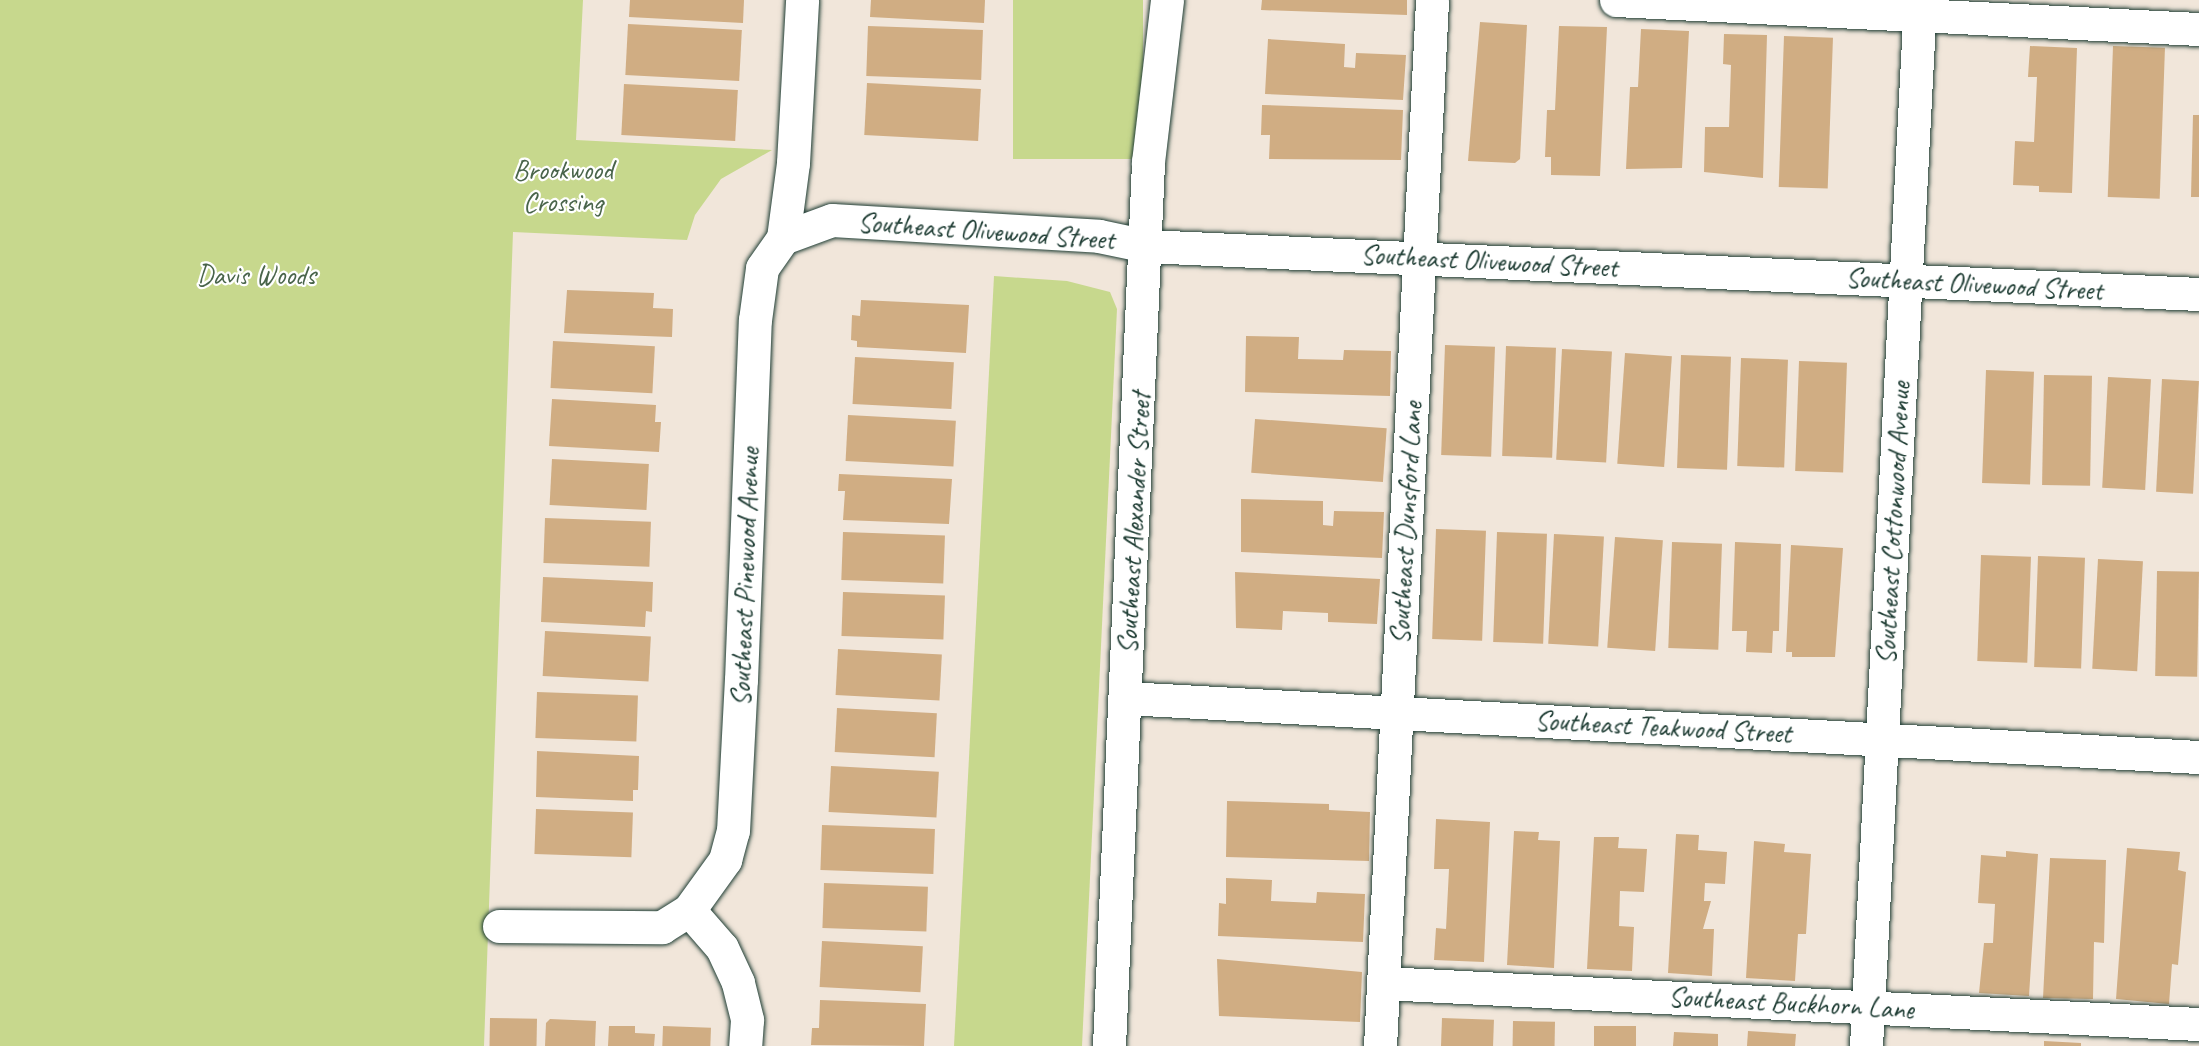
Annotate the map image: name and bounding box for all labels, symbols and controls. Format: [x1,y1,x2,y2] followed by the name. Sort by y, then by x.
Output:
[513,153,613,219] park label: Brookwood Crossing
[856,205,1116,257] street label: Southeast Olivewood Street
[1359,237,1619,285] street label: Southeast Olivewood Street
[196,258,316,292] park label: Davis Woods
[1844,260,2104,308] street label: Southeast Olivewood Street
[1869,381,1917,665] street label: Southeast Cottonwood Avenue
[1110,391,1158,655] street label: Southeast Alexander Street
[1383,401,1429,645] street label: Southeast Dunsford Lane
[724,447,766,707] street label: Southeast Pinewood Avenue
[1534,704,1792,750] street label: Southeast Teakwood Street
[1668,980,1914,1026] street label: Southeast Buckhorn Lane

